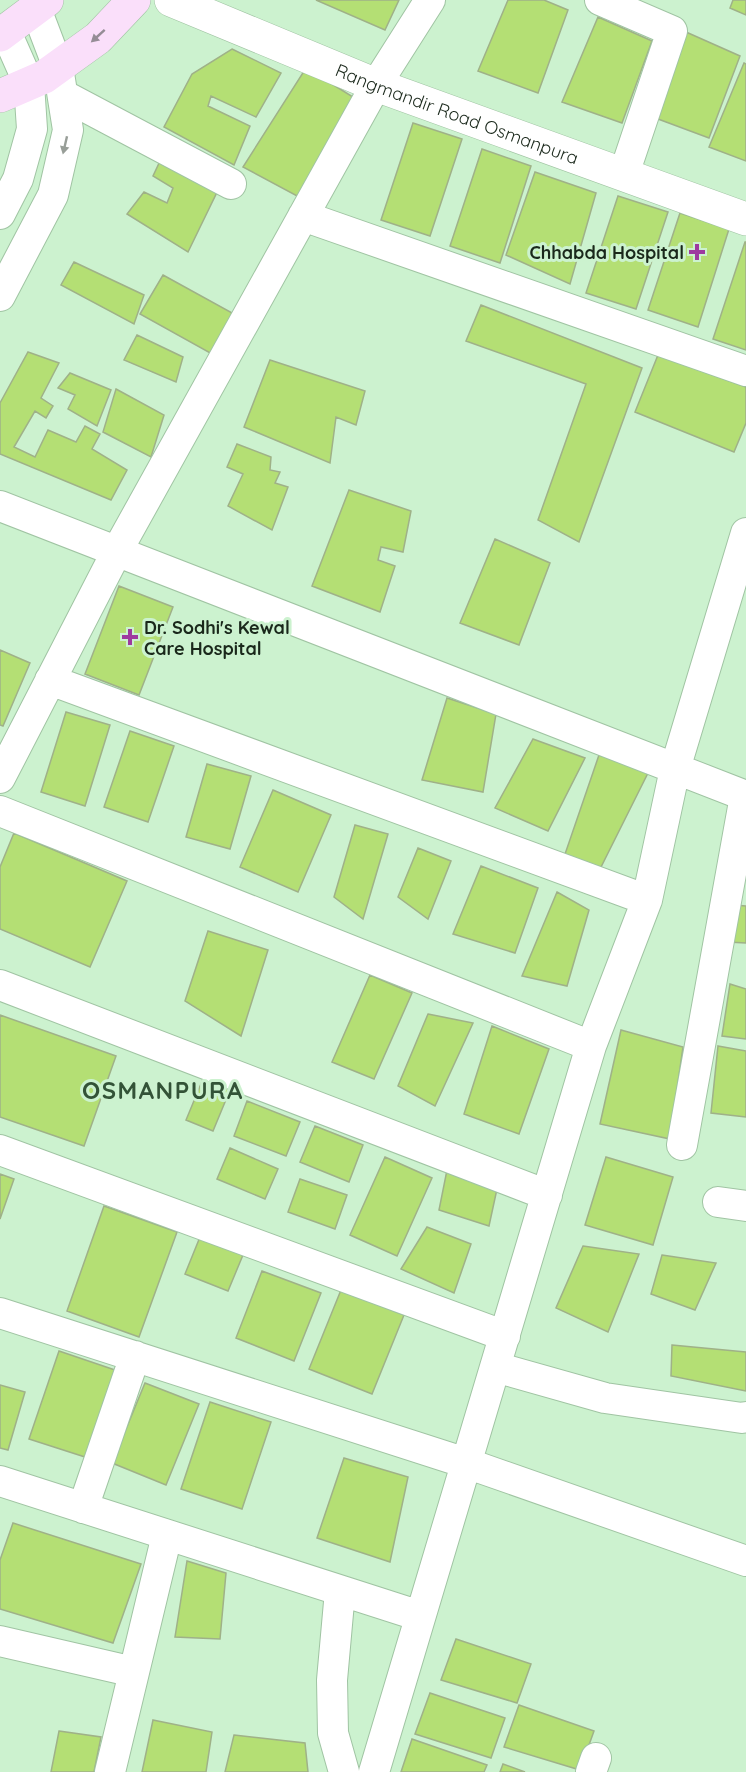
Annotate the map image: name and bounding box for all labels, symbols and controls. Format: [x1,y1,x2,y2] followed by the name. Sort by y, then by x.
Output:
[91,29,106,43] one-way arrow
[332,58,582,169] street label: Rangmandir Road Osmanpura
[59,136,69,154] one-way arrow
[529,241,684,264] place label: Chhabda Hospital
[688,243,706,261] marker: Chhabda Hospital
[144,616,290,660] place label: Dr. Sodhi's Kewal Care Hospital
[121,628,139,646] marker: Dr. Sodhi's Kewal Care Hospital
[82,1075,244,1105] district label: OSMANPURA

